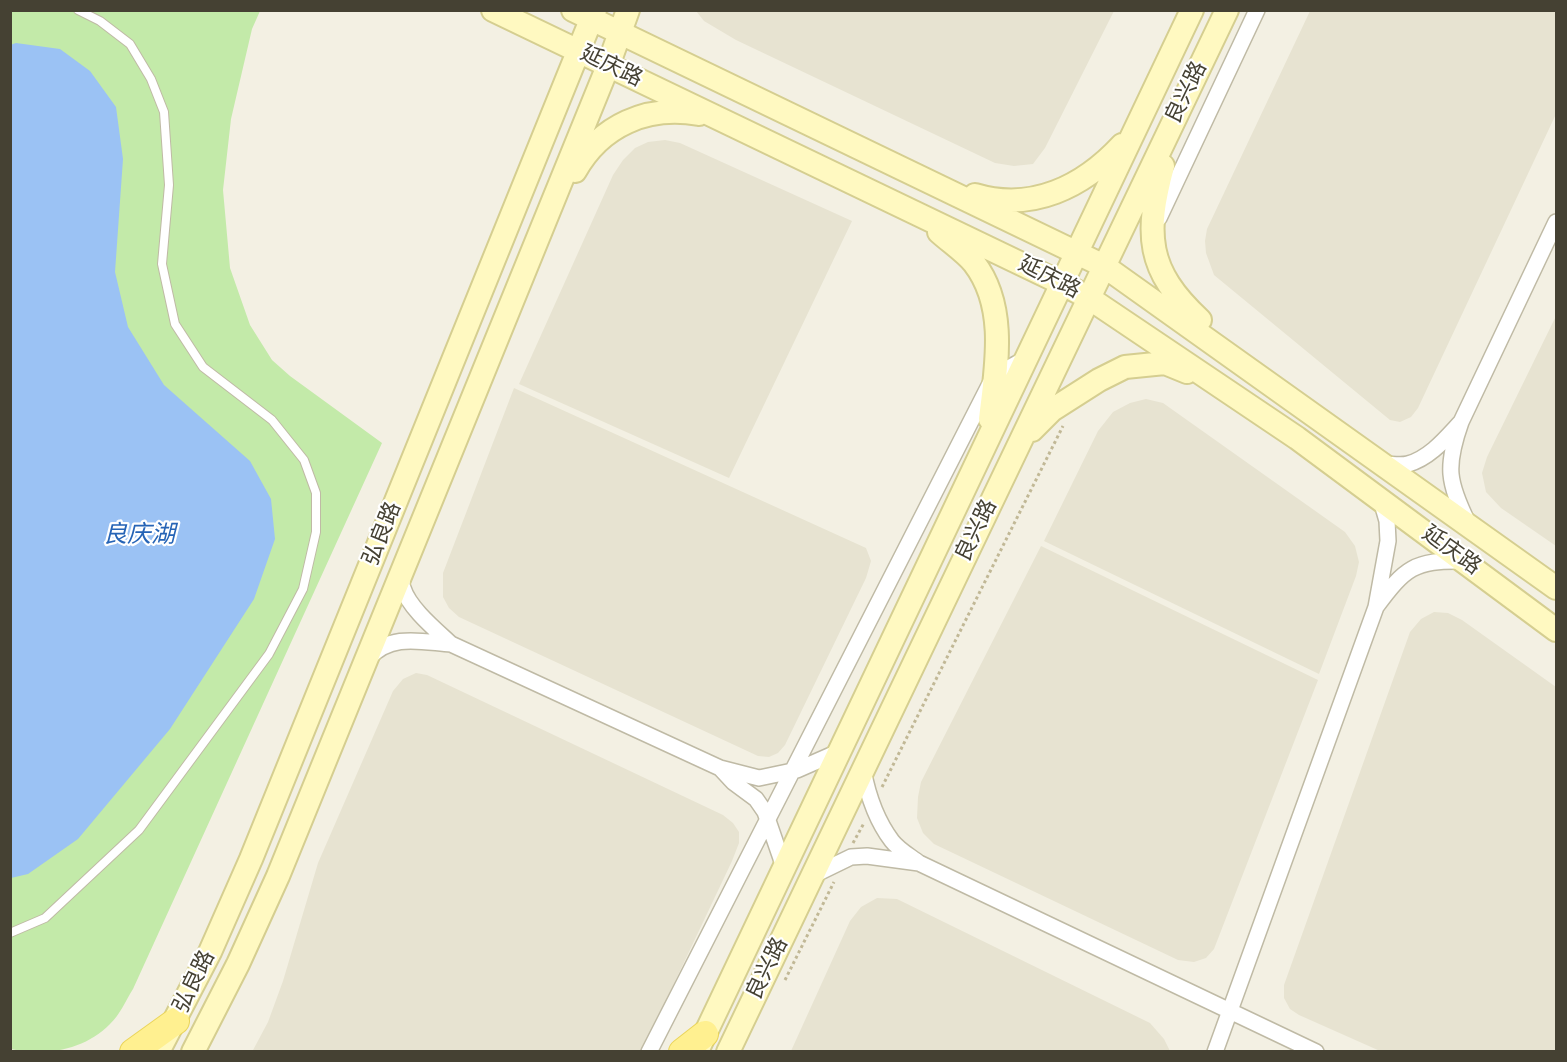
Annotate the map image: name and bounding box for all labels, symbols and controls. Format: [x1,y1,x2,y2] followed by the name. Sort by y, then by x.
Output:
[576,41,646,93] street label: 延庆路
[1161,58,1213,128] street label: 良兴路
[1014,251,1084,305] street label: 延庆路
[951,496,1003,566] street label: 良兴路
[358,498,408,570] street label: 弘良路
[1417,521,1485,581] street label: 延庆路
[103,522,175,550] water label: 良庆湖
[742,934,794,1004] street label: 良兴路
[169,947,221,1017] street label: 弘良路

